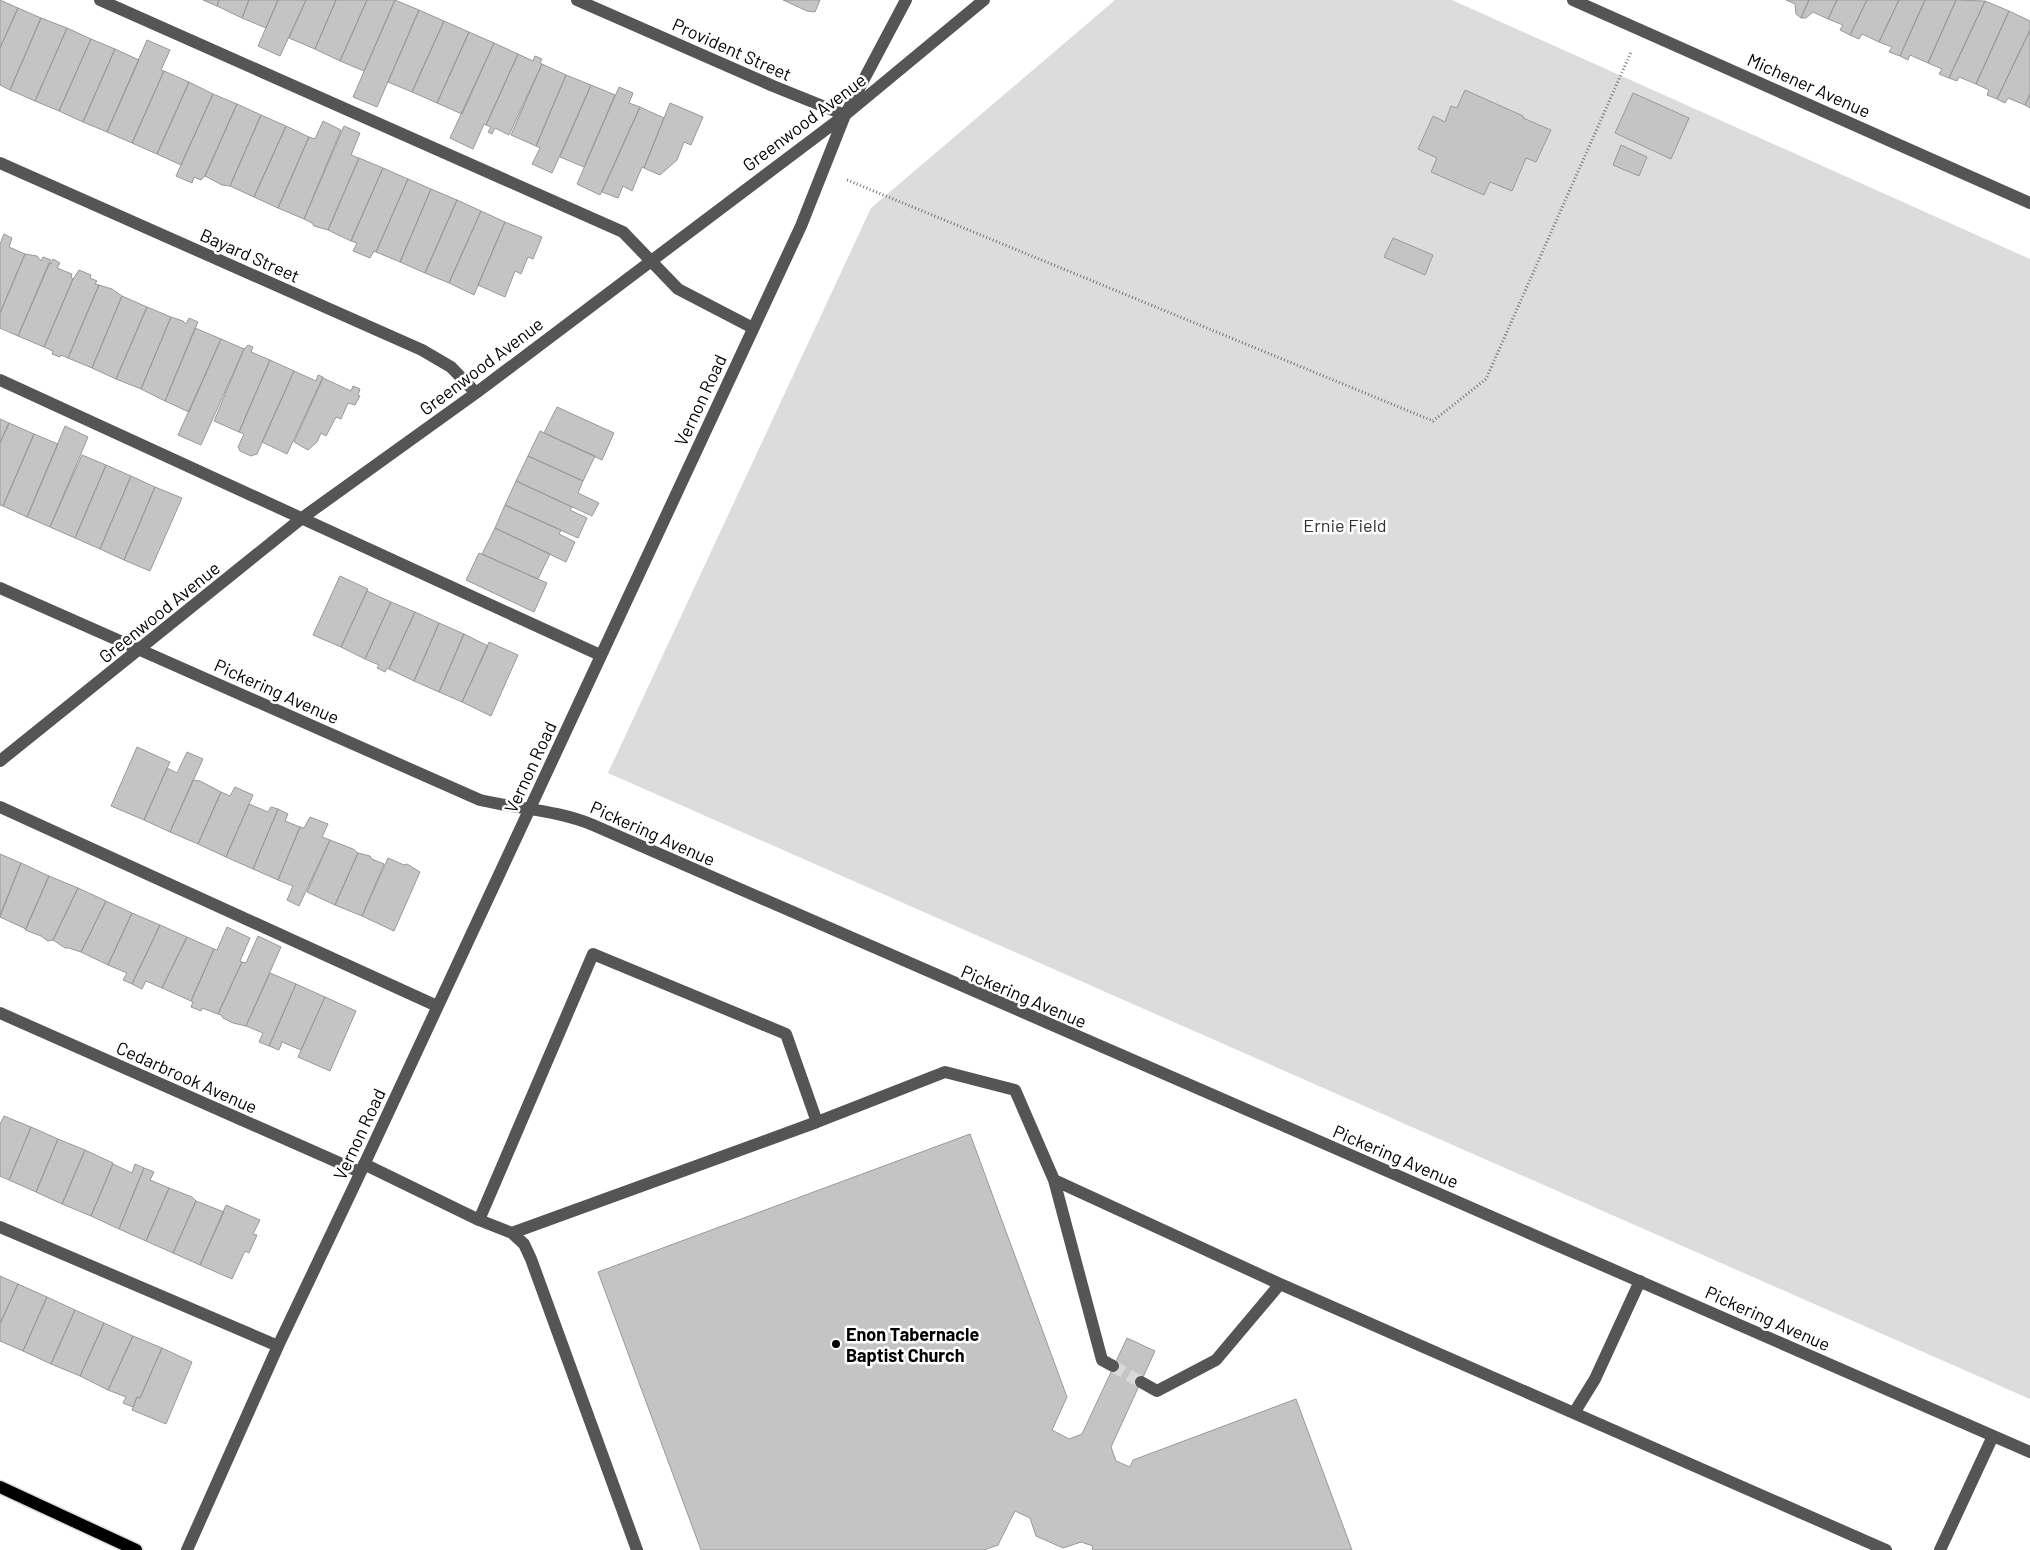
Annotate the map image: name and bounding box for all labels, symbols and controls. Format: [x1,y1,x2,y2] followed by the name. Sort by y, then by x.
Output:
[669,13,795,85] street label: Provident Street
[1744,48,1874,122] street label: Michener Avenue
[738,68,870,176] street label: Greenwood Avenue
[197,223,303,287] street label: Bayard Street
[415,312,547,420] street label: Greenwood Avenue
[669,351,731,449] street label: Vernon Road
[1303,514,1387,536] park label: Ernie Field
[94,557,224,667] street label: Greenwood Avenue
[211,654,343,728] street label: Pickering Avenue
[499,718,561,816] street label: Vernon Road
[587,796,719,870] street label: Pickering Avenue
[958,960,1090,1032] street label: Pickering Avenue
[113,1036,261,1118] street label: Cedarbrook Avenue
[328,1085,390,1183] street label: Vernon Road
[1330,1120,1462,1192] street label: Pickering Avenue
[1702,1281,1834,1355] street label: Pickering Avenue
[846,1323,979,1366] place label: Enon Tabernacle Baptist Church
[830,1338,842,1350] marker: Enon Tabernacle Baptist Church

